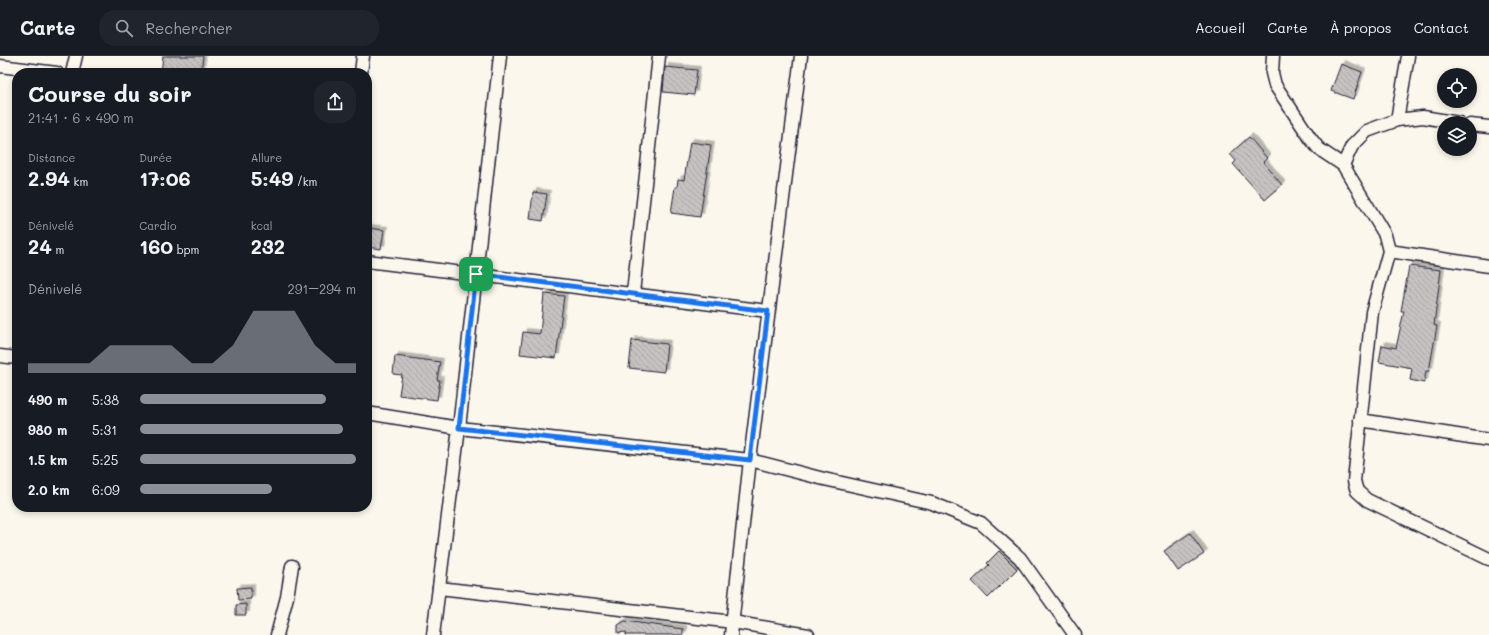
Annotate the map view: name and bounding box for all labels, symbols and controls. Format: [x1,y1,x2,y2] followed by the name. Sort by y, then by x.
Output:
[99,10,379,46] search box
[20,15,75,40] text: Carte
[113,17,135,39] icon: search
[145,18,233,38] text: Rechercher
[1195,18,1245,37] text: Accueil
[1267,18,1308,37] text: Carte
[1330,18,1392,37] text: À propos
[1414,18,1469,37] text: Contact
[1437,68,1477,156] map controls
[1437,68,1477,108] button: locate
[28,79,192,108] text: Course du soir
[314,81,356,123] button: share
[28,109,134,126] text: 21:41 · 6 × 490 m
[1437,116,1477,156] button: layers
[28,150,75,165] text: Distance
[139,150,172,165] text: Durée
[251,150,282,165] text: Allure
[28,165,70,191] text: 2.94
[139,165,191,191] text: 17:06
[251,165,293,191] text: 5:49
[70,174,88,189] text: km
[293,174,317,189] text: /km
[28,218,74,233] text: Dénivelé
[139,218,176,233] text: Cardio
[251,218,273,233] text: kcal
[28,233,52,259] text: 24
[139,233,173,259] text: 160
[251,233,285,259] text: 232
[52,242,64,257] text: m
[173,242,199,257] text: bpm
[459,257,493,291] pin
[465,263,487,285] icon: arrive
[28,280,82,297] text: Dénivelé
[288,280,356,297] text: 291–294 m
[28,391,67,408] text: 490 m
[92,391,119,408] text: 5:38
[28,421,67,438] text: 980 m
[92,421,117,438] text: 5:31
[28,451,67,468] text: 1.5 km
[92,451,118,468] text: 5:25
[28,481,70,498] text: 2.0 km
[92,481,120,498] text: 6:09

